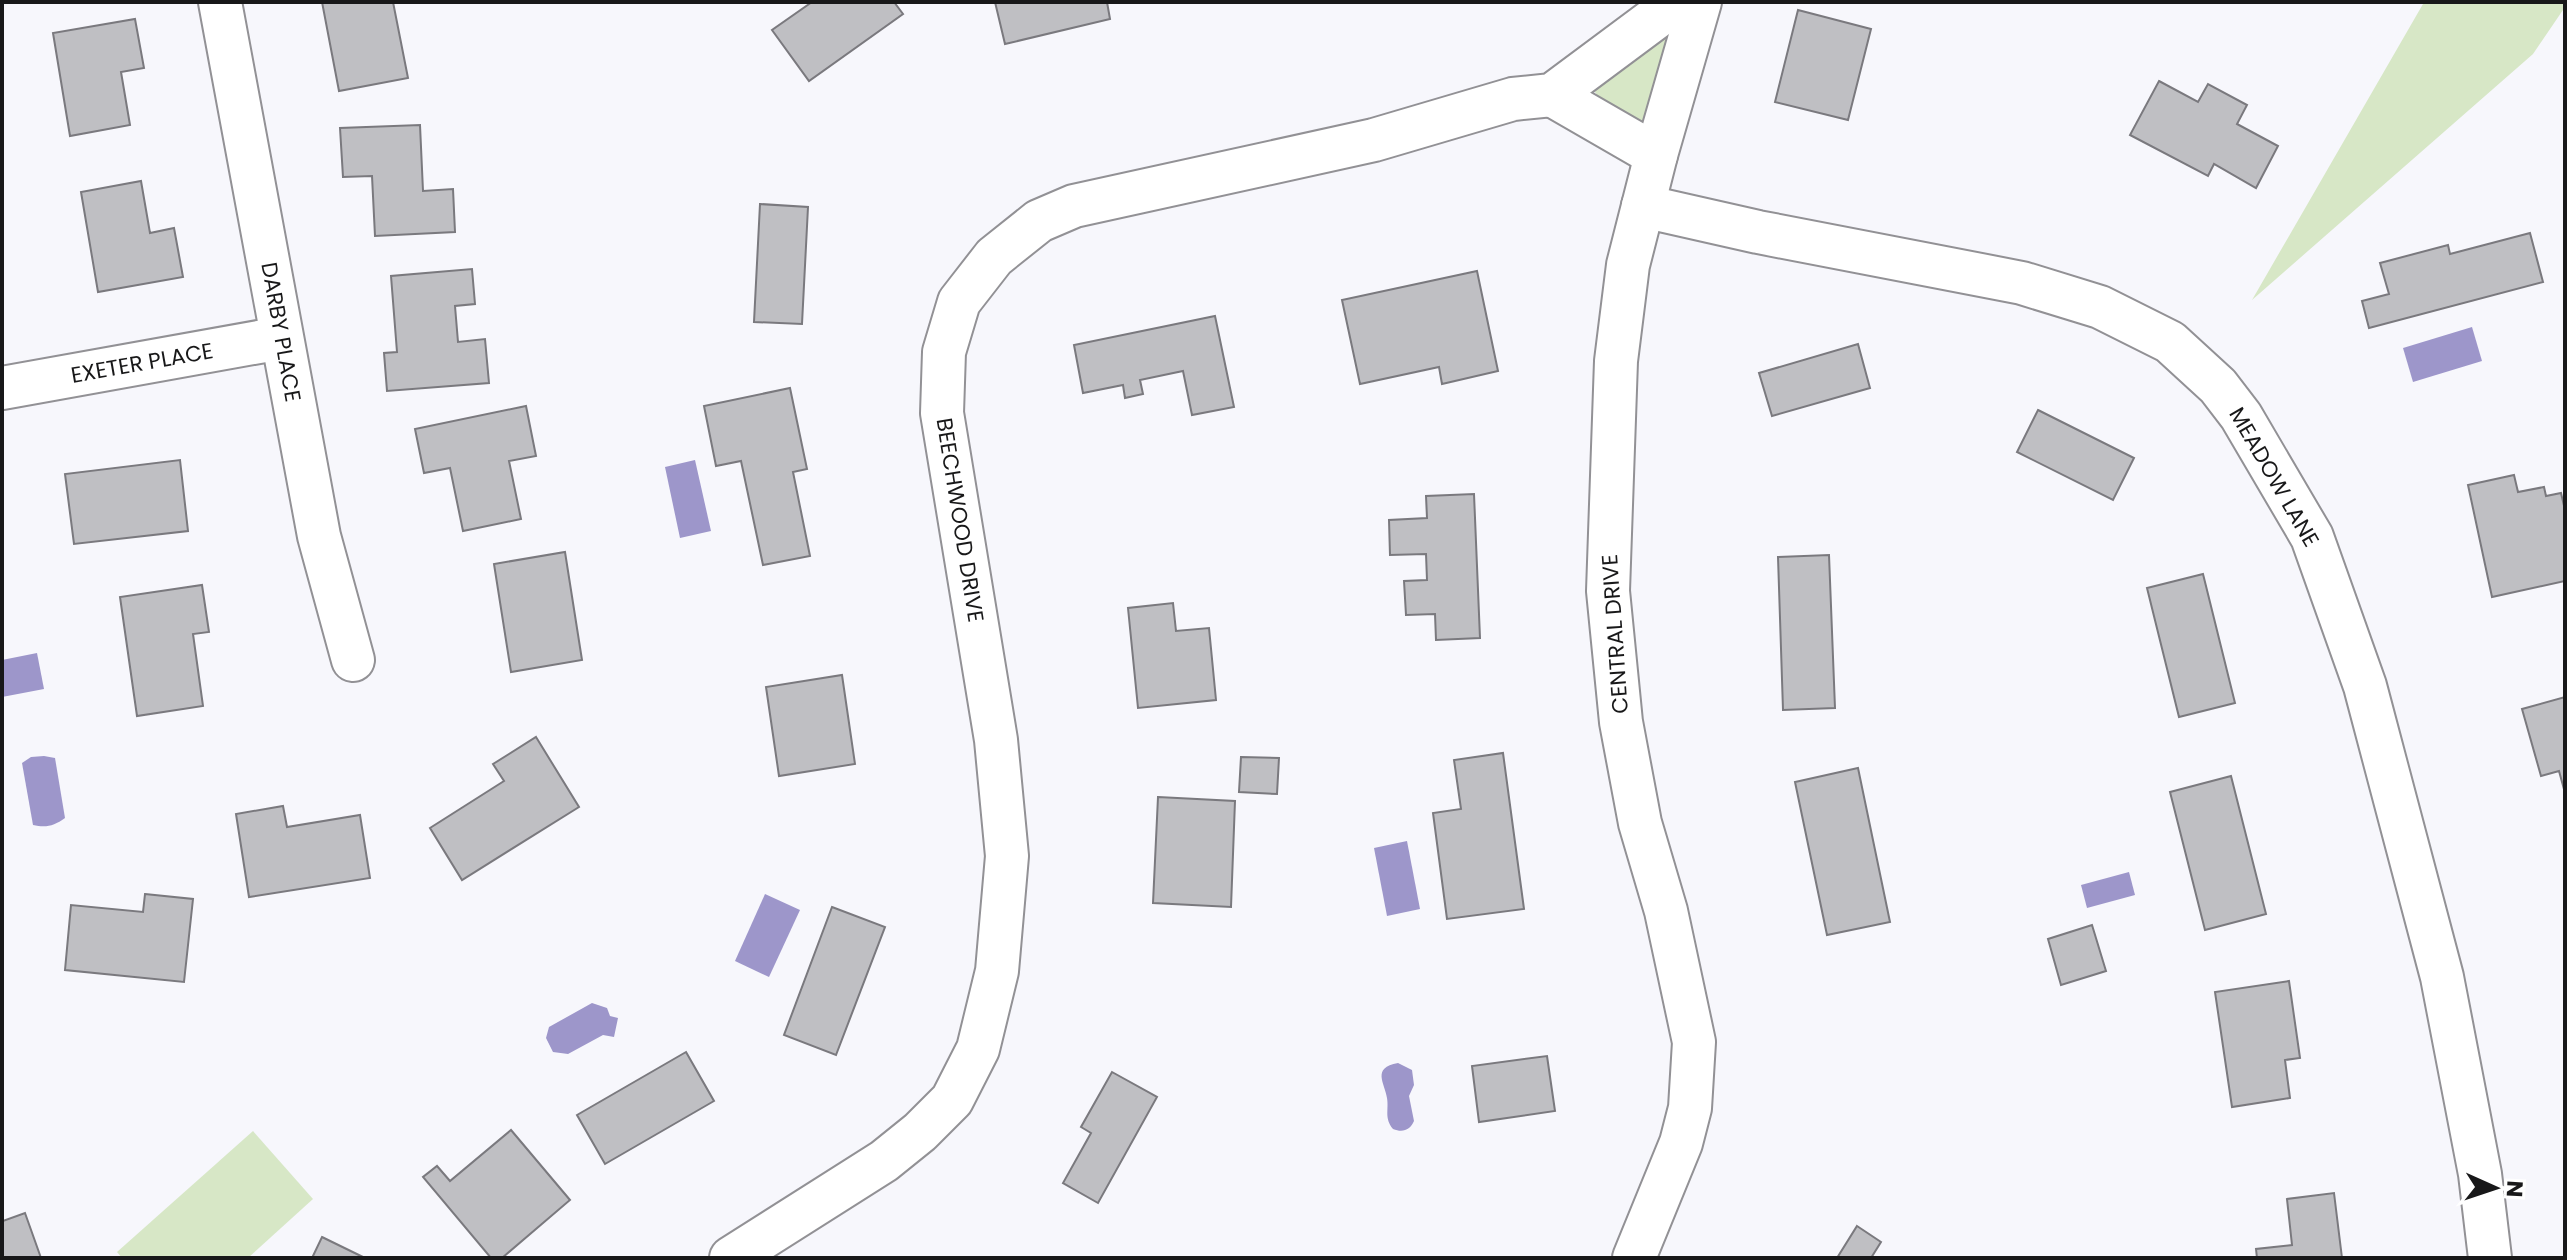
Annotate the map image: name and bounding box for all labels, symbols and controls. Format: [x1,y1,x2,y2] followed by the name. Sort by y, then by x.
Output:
[253,260,309,404] street label: DARBY PLACE
[68,335,216,391] street label: EXETER PLACE
[2221,402,2327,552] street label: MEADOW LANE
[929,416,991,624] street label: BEECHWOOD DRIVE
[1594,553,1636,715] street label: CENTRAL DRIVE
[2455,1148,2535,1228] north arrow
[2499,1180,2530,1198] text: N

